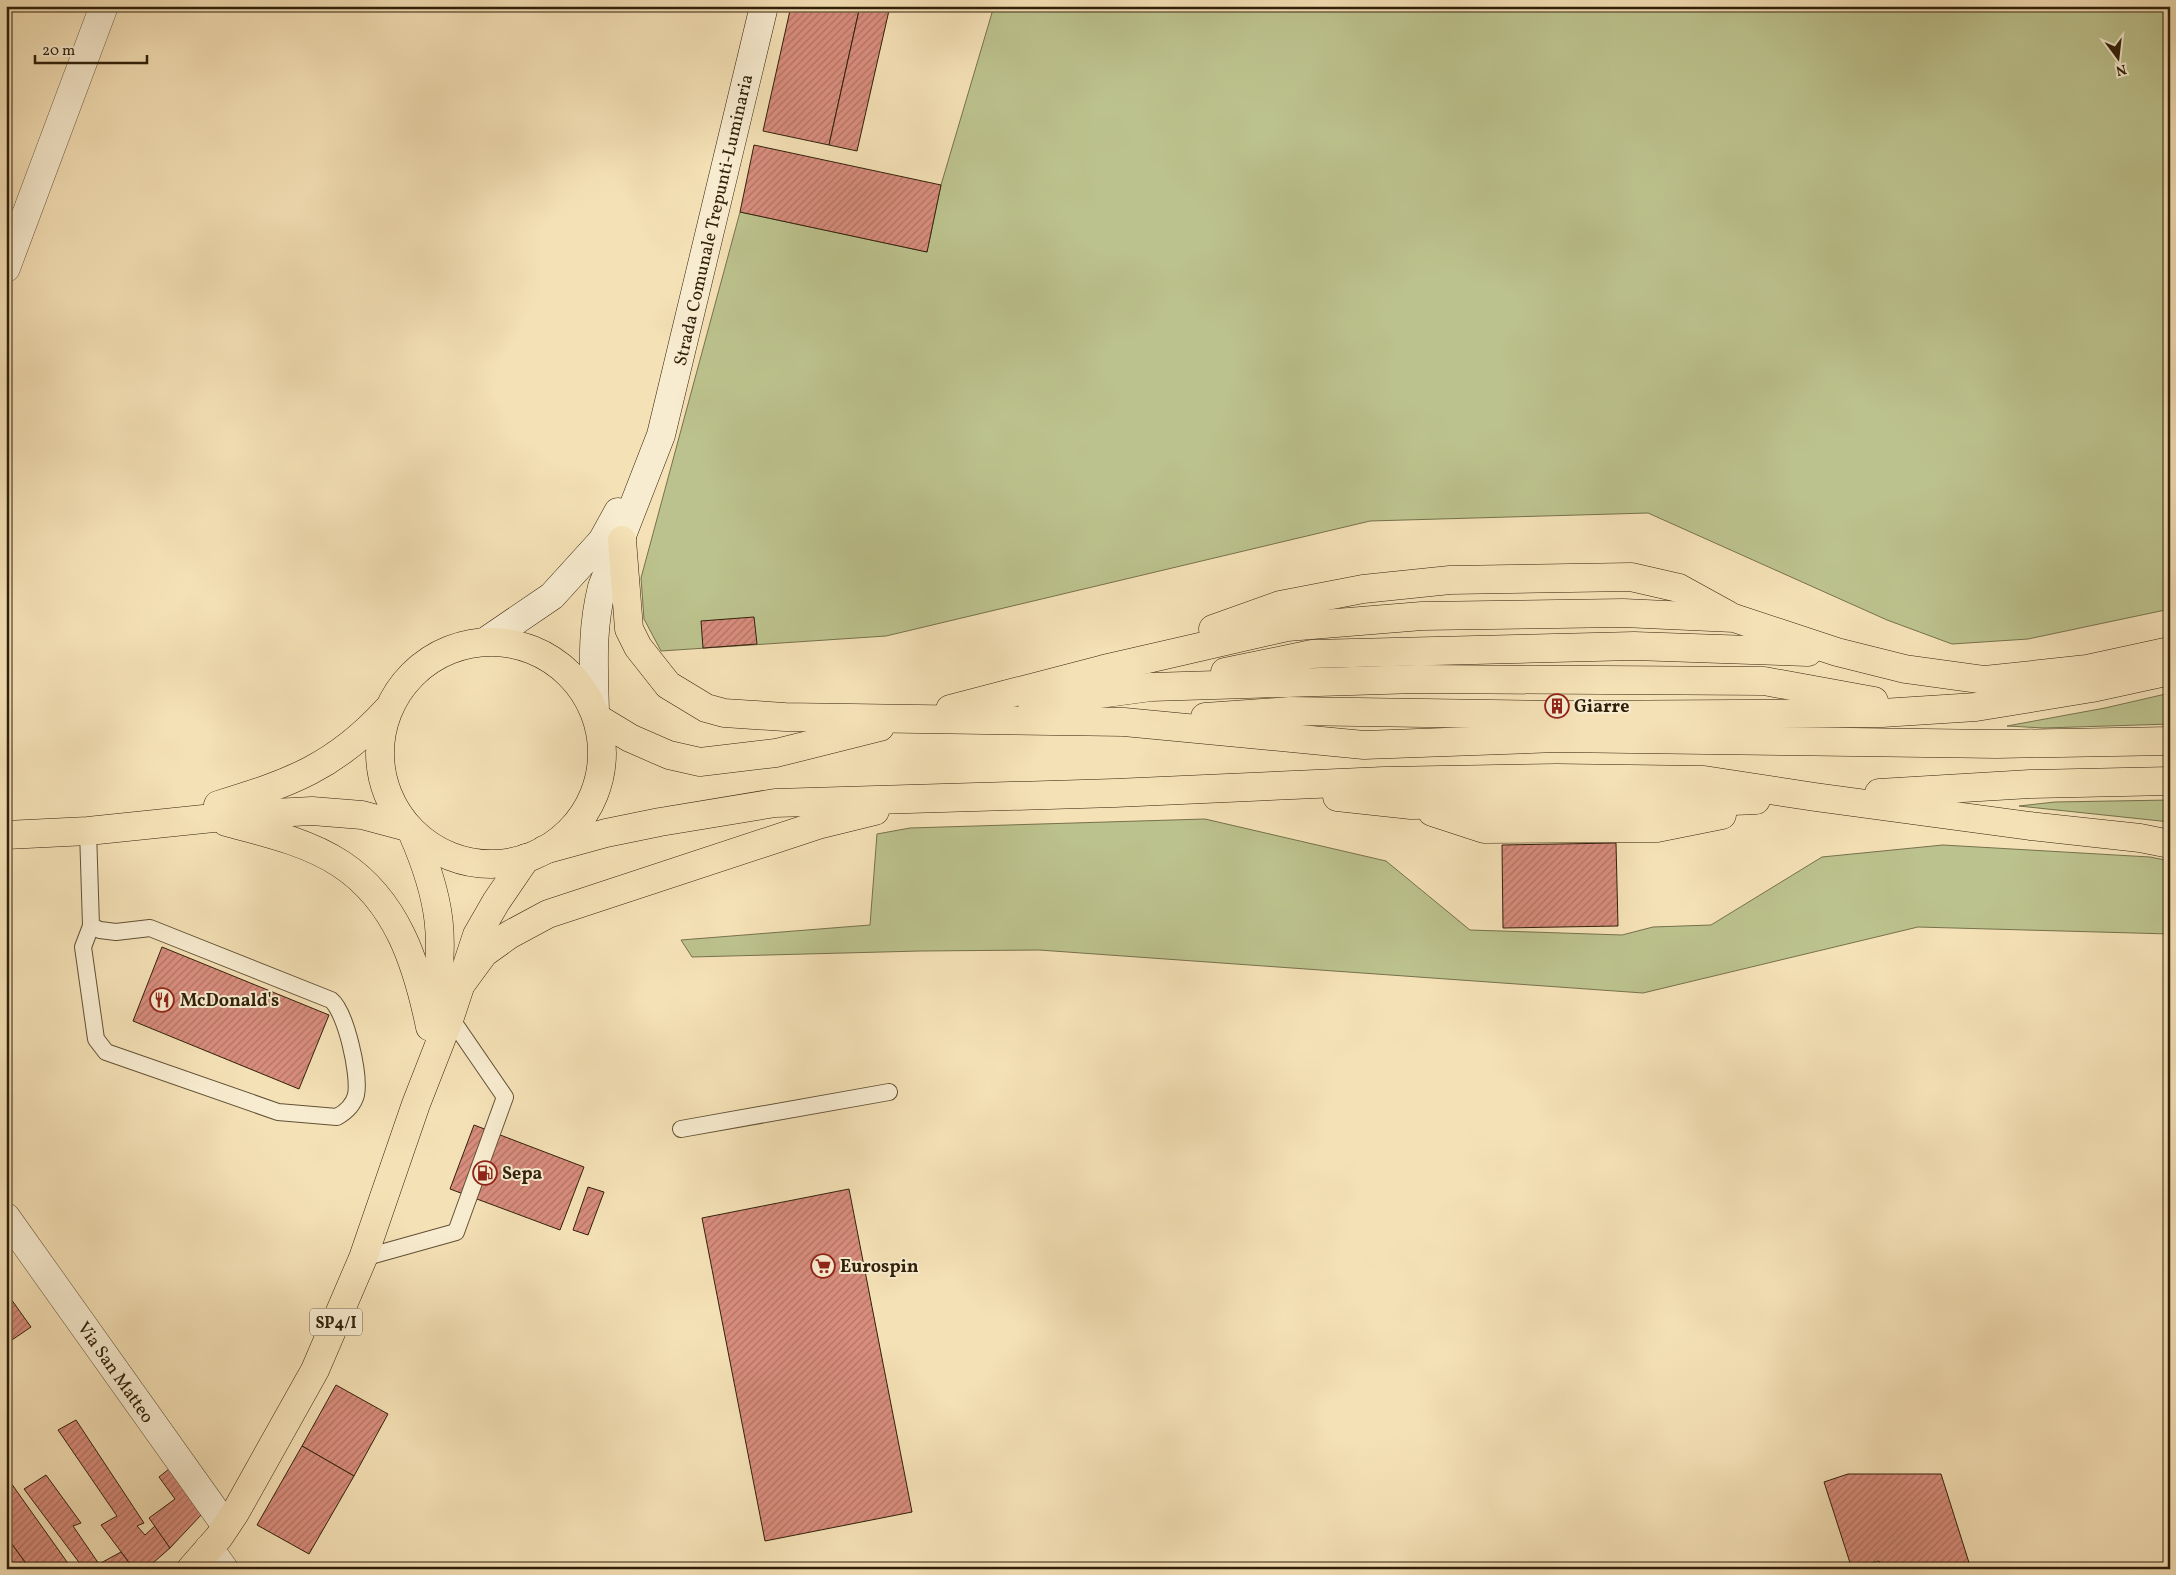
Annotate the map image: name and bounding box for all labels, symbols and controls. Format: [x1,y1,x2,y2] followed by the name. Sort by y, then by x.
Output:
[35,32,148,64] scale bar
[2094,32,2144,82] north arrow
[42,41,75,62] text: 20 m
[2114,59,2128,80] text: N
[669,72,760,369] street label: Strada Comunale Trepunti-Luminaria
[1544,693,1570,719] building icon: Giarre
[1574,695,1629,720] place label: Giarre
[149,987,175,1013] restaurant icon: McDonald's
[180,989,279,1014] place label: McDonald's
[472,1160,498,1186] fuel station icon: Sepa
[502,1162,543,1187] place label: Sepa
[810,1253,836,1279] supermarket icon: Eurospin
[840,1255,919,1280] place label: Eurospin
[310,1308,362,1335] road number: SP4/I
[71,1317,159,1429] street label: Via San Matteo

